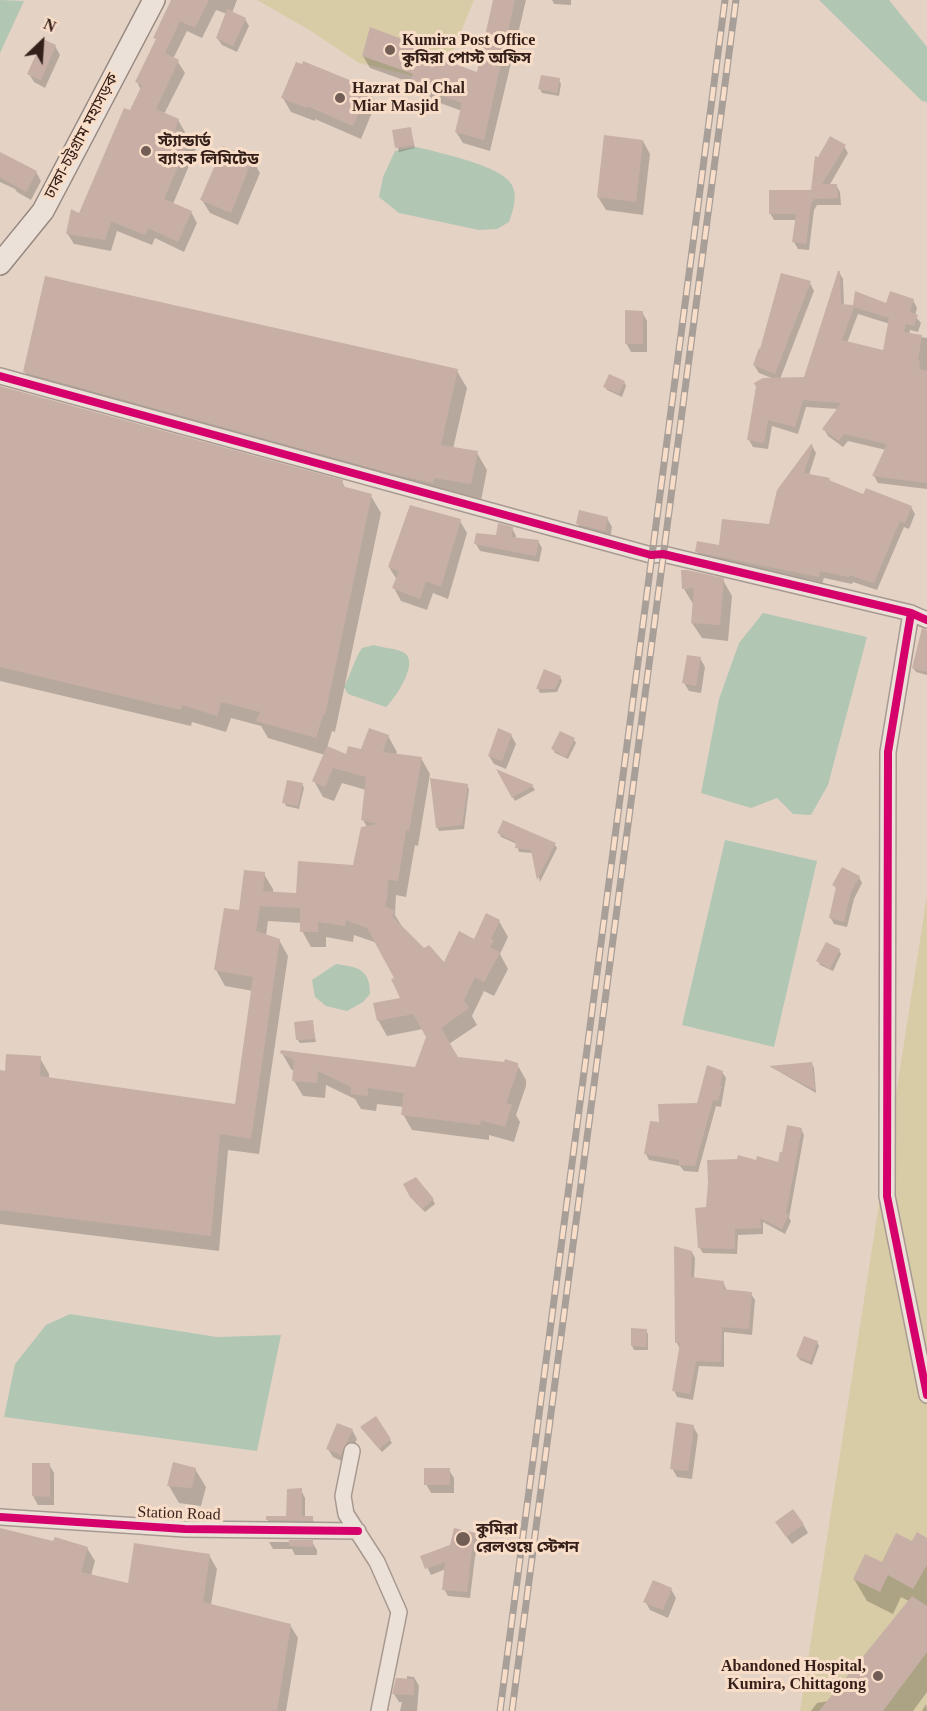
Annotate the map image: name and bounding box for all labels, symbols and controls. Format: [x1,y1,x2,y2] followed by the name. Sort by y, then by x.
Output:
[12,12,72,72] north arrow
[41,15,59,35] text: N
[402,31,535,69] place label: Kumira Post Office কুমিরা পোস্ট অফিস
[383,43,397,57] marker: Kumira Post Office কুমিরা পোস্ট অফিস
[41,70,123,202] street label: ঢাকা-চট্টগ্রাম মহাসড়ক
[352,79,465,117] place label: Hazrat Dal Chal Miar Masjid
[333,91,347,105] marker: Hazrat Dal Chal Miar Masjid
[158,132,259,170] place label: স্ট্যান্ডার্ড ব্যাংক লিমিটেড
[139,144,153,158] marker: স্ট্যান্ডার্ড ব্যাংক লিমিটেড
[137,1503,221,1525] street label: Station Road
[476,1520,579,1558] place label: কুমিরা রেলওয়ে স্টেশন
[454,1530,472,1548] marker: কুমিরা রেলওয়ে স্টেশন
[721,1657,866,1695] place label: Abandoned Hospital, Kumira, Chittagong
[871,1669,885,1683] marker: Abandoned Hospital, Kumira, Chittagong

